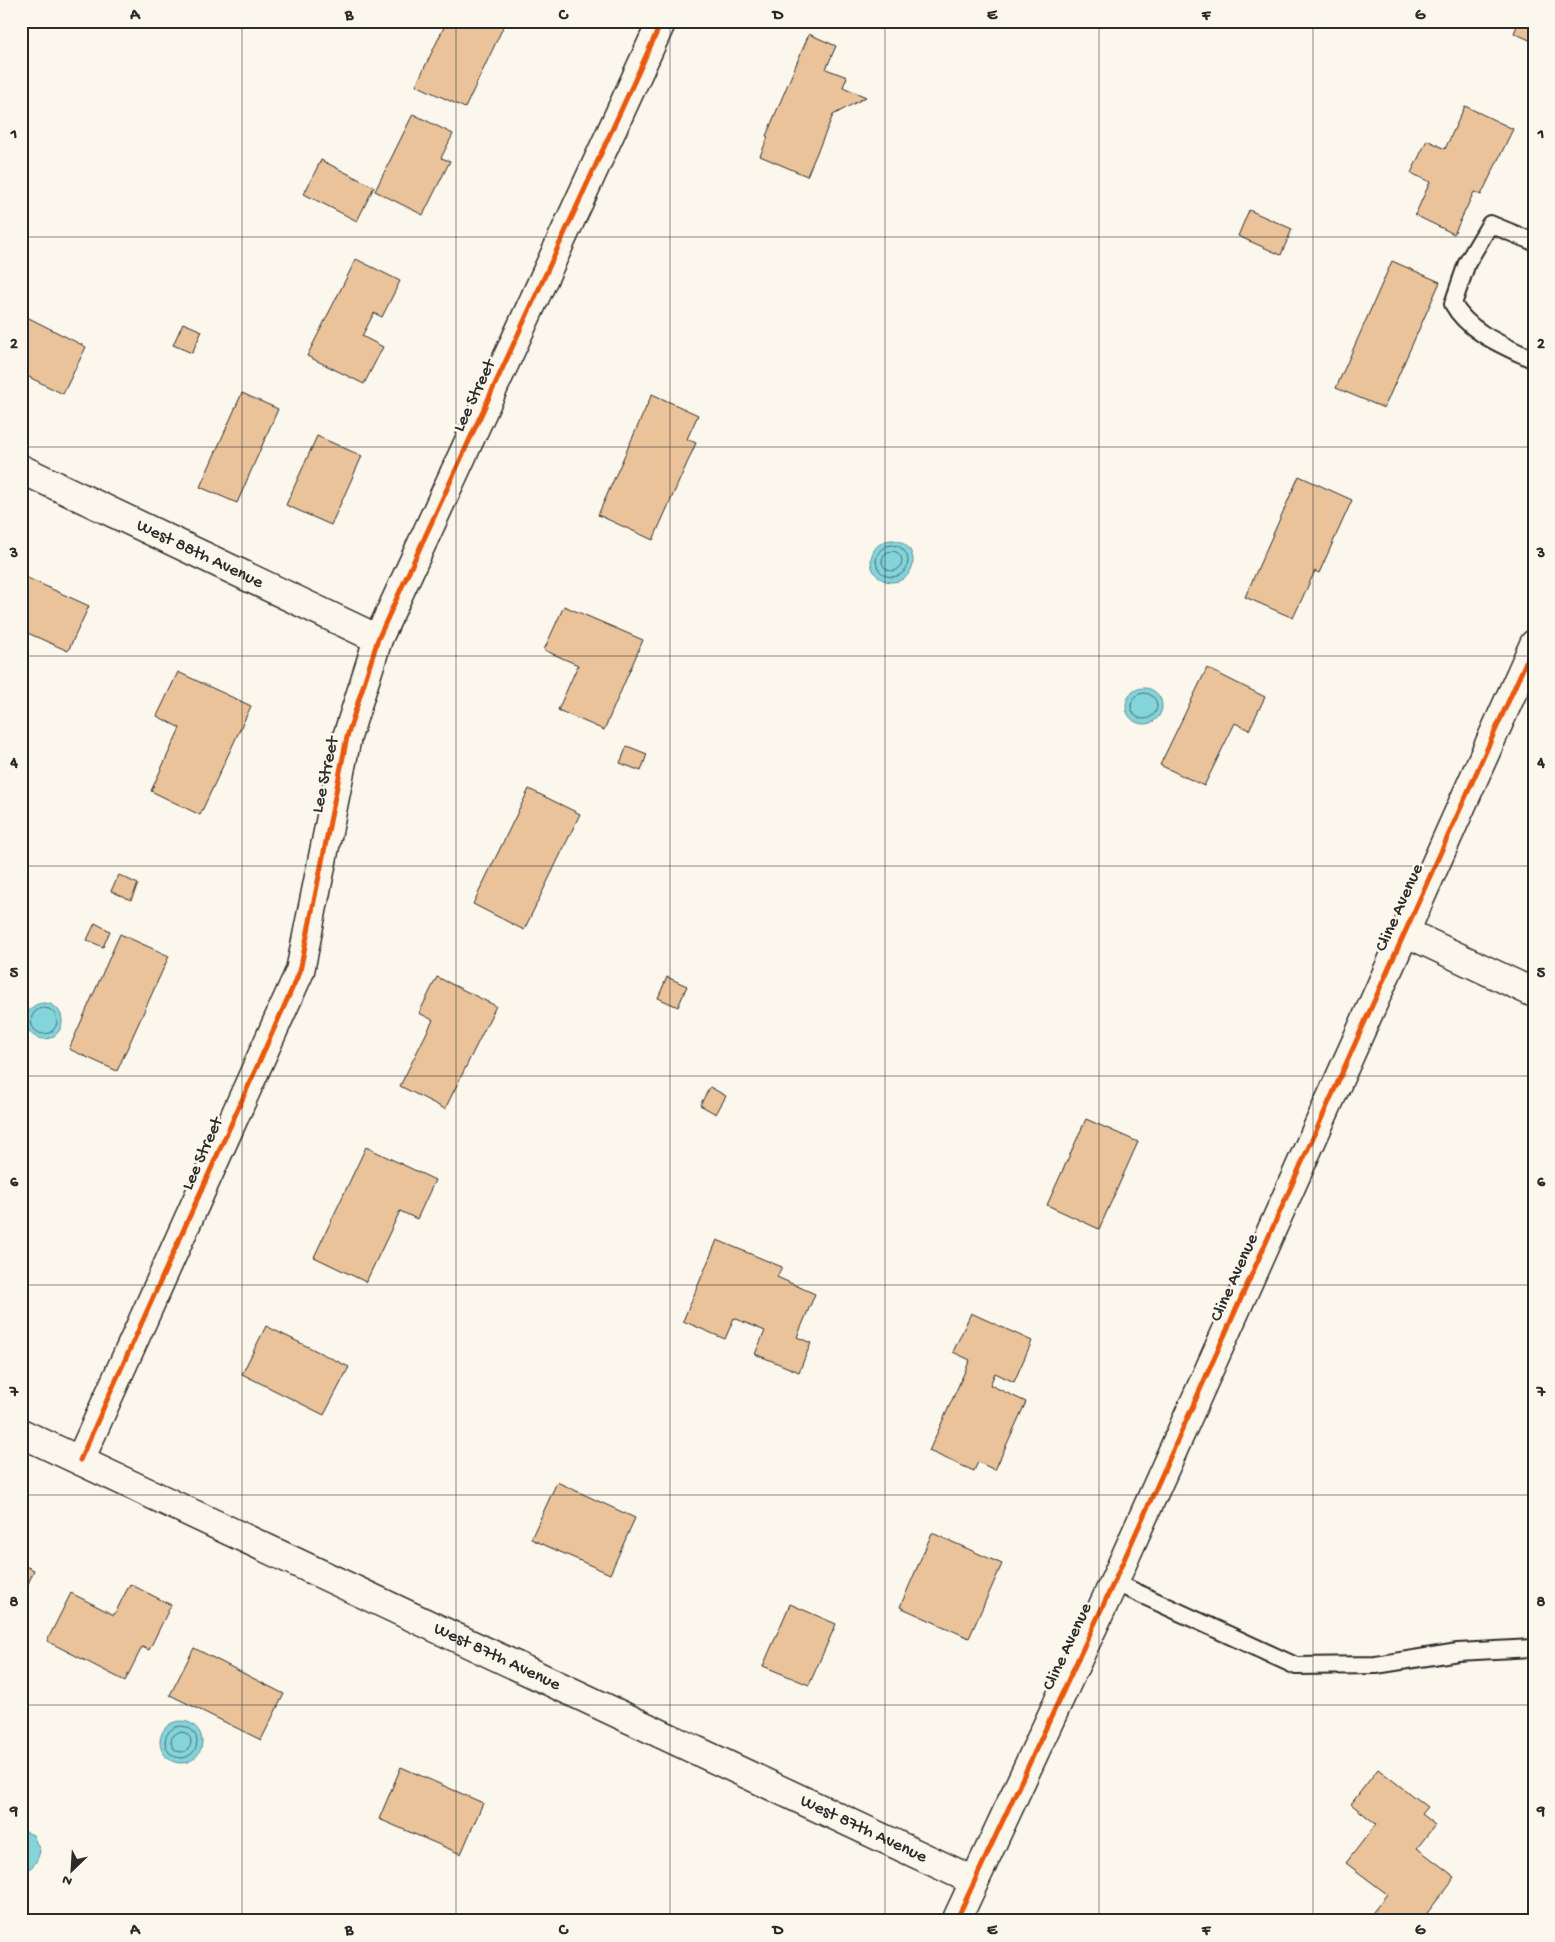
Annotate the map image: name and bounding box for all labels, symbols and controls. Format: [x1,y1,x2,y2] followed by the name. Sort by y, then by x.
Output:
[129,7,141,26] text: A
[344,7,354,26] text: B
[558,7,569,26] text: C
[771,7,784,26] text: D
[987,7,998,26] text: E
[1201,7,1212,26] text: F
[1415,7,1426,26] text: G
[10,126,17,145] text: 1
[1537,126,1544,145] text: 1
[10,336,18,355] text: 2
[1537,336,1545,355] text: 2
[449,355,502,436] street label: Lee Street
[133,515,267,594] street label: West 88th Avenue
[9,545,18,564] text: 3
[1536,545,1545,564] text: 3
[308,733,345,815] street label: Lee Street
[9,755,18,774] text: 4
[1536,755,1545,774] text: 4
[1371,860,1429,955] street label: Cline Avenue
[10,965,19,984] text: 5
[1537,965,1546,984] text: 5
[178,1113,229,1194] street label: Lee Street
[10,1174,19,1193] text: 6
[1537,1174,1546,1193] text: 6
[1206,1230,1264,1325] street label: Cline Avenue
[9,1384,19,1403] text: 7
[1536,1384,1546,1403] text: 7
[10,1594,19,1613] text: 8
[1537,1594,1546,1613] text: 8
[1039,1599,1098,1694] street label: Cline Avenue
[430,1618,564,1696] street label: West 87th Avenue
[797,1790,931,1868] street label: West 87th Avenue
[9,1803,18,1822] text: 9
[1536,1803,1545,1822] text: 9
[48,1844,98,1894] north arrow
[60,1870,75,1889] text: N
[129,1922,141,1941] text: A
[344,1922,354,1941] text: B
[558,1922,569,1941] text: C
[771,1922,784,1941] text: D
[987,1922,998,1941] text: E
[1201,1922,1212,1941] text: F
[1415,1922,1426,1941] text: G

